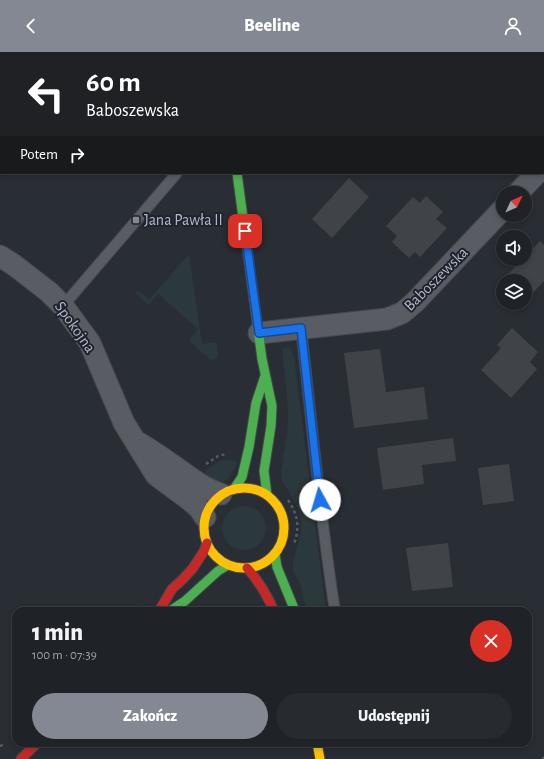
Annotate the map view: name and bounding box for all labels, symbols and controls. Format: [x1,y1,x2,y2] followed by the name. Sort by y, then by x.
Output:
[20,15,42,37] icon: back
[502,15,524,37] icon: person
[244,17,300,35] text: Beeline
[20,68,72,120] icon: left
[86,69,141,97] text: 60 m
[86,102,179,120] text: Baboszewska
[66,144,88,166] icon: right
[20,147,58,162] text: Potem
[496,186,532,222] north arrow
[496,186,532,310] map controls
[144,212,223,228] place label: Jana Pawła II
[228,214,262,248] pin
[131,215,141,225] marker: Jana Pawła II
[234,220,256,242] icon: arrive
[496,230,532,266] button: sound
[401,244,471,314] street label: Baboszewska
[496,274,532,310] button: layers
[51,299,98,356] street label: Spokojna
[299,479,341,521] position arrow
[470,620,512,662] button: close
[32,621,83,645] text: 1 min
[32,649,97,662] text: 100 m · 07:39
[32,693,268,739] button: Zakończ
[276,693,512,739] button: Udostępnij

